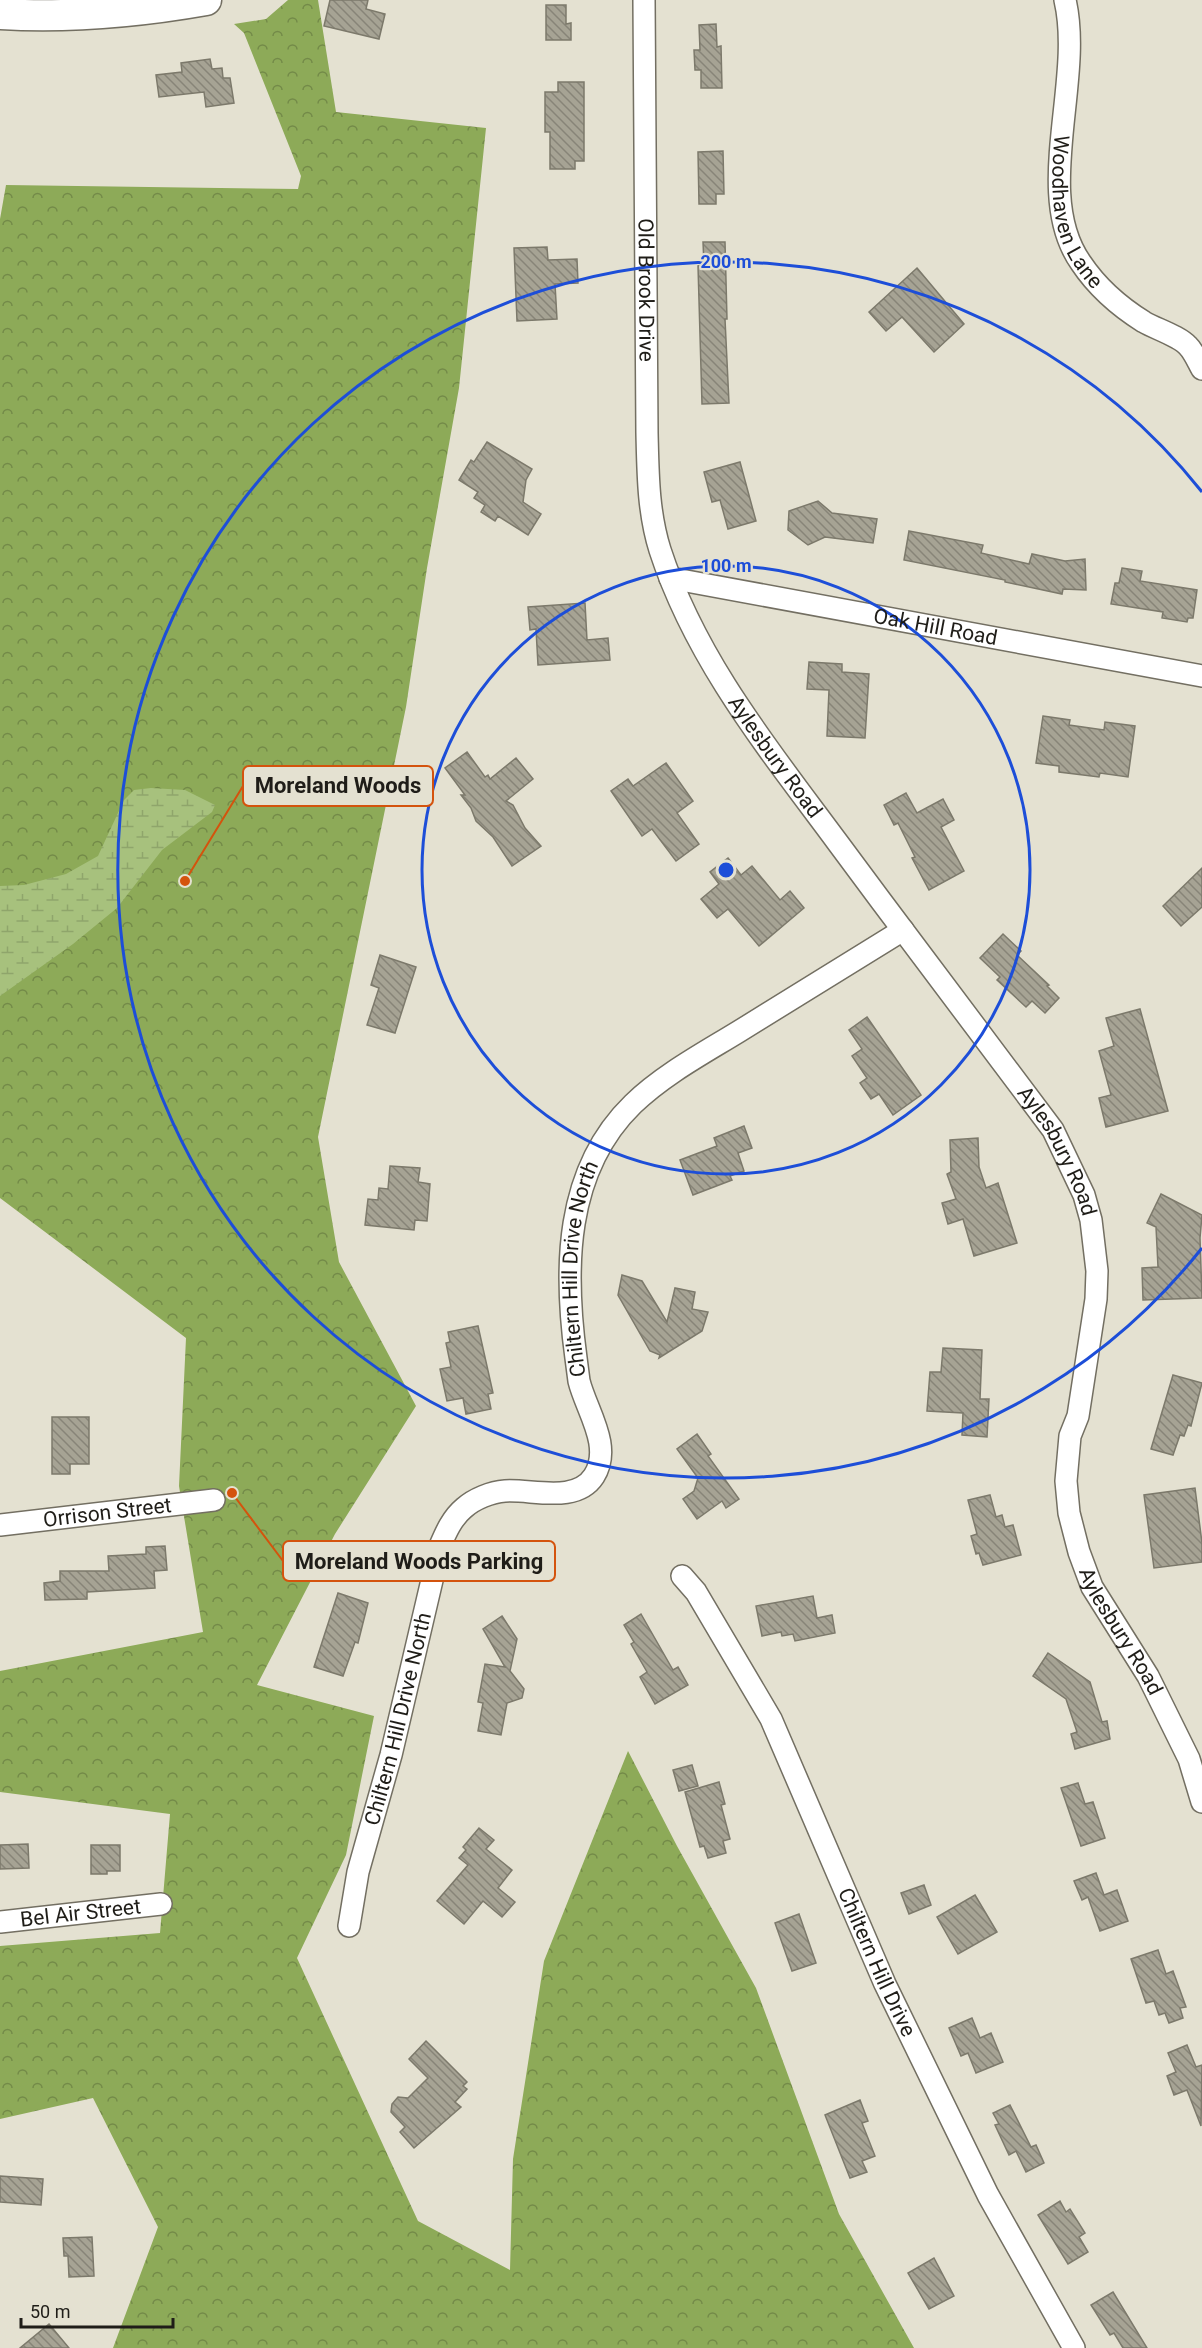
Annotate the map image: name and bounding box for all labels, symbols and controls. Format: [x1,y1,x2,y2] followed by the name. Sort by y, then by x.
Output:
[1047,134,1108,293] street label: Woodhaven Lane
[634,218,659,362] street label: Old Brook Drive
[700,251,752,272] text: 200 m
[700,555,752,576] text: 100 m
[872,604,999,650] street label: Oak Hill Road
[723,691,827,823] street label: Aylesbury Road
[243,766,433,806] callout: Moreland Woods
[255,773,421,798] text: Moreland Woods
[716,860,736,880] centre of rings
[1013,1082,1101,1218] street label: Aylesbury Road
[558,1157,603,1379] street label: Chiltern Hill Drive North
[42,1493,173,1532] street label: Orrison Street
[283,1541,555,1581] callout: Moreland Woods Parking
[295,1549,543,1574] text: Moreland Woods Parking
[1074,1564,1167,1699] street label: Aylesbury Road
[360,1610,436,1828] street label: Chiltern Hill Drive North
[833,1884,921,2040] street label: Chiltern Hill Drive
[19,1894,142,1932] street label: Bel Air Street
[21,2291,172,2329] scale bar
[30,2301,70,2322] text: 50 m

